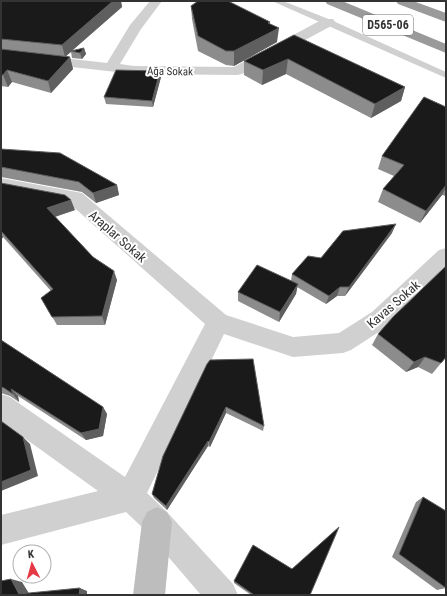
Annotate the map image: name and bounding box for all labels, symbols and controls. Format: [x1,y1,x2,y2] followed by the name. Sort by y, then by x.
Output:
[363,15,413,35] road number: D565-06
[147,65,193,78] street label: Ağa Sokak
[86,207,150,265] street label: Araplar Sokak
[364,277,423,331] street label: Kavas Sokak
[12,544,52,584] north arrow
[27,548,36,561] text: K

